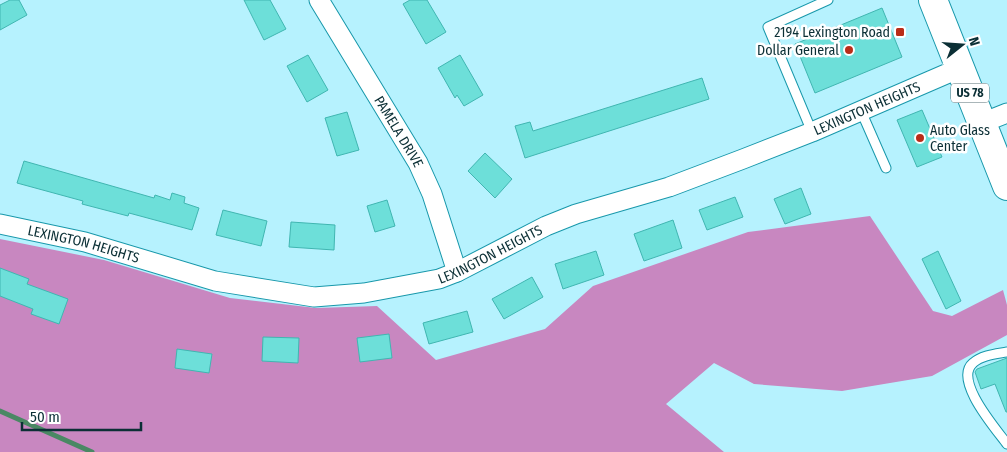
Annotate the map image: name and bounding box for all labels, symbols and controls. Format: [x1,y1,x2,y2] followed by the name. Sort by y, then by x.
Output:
[937,20,987,70] north arrow
[774,24,890,41] place label: 2194 Lexington Road
[894,26,906,38] marker: 2194 Lexington Road
[965,35,983,48] text: N
[757,42,839,59] place label: Dollar General
[843,44,855,56] marker: Dollar General
[811,78,923,139] street label: LEXINGTON HEIGHTS
[951,84,989,102] road number: US 78
[371,93,427,170] street label: PAMELA DRIVE
[930,122,990,155] place label: Auto Glass Center
[914,132,926,144] marker: Auto Glass Center
[435,221,545,287] street label: LEXINGTON HEIGHTS
[26,222,142,266] street label: LEXINGTON HEIGHTS
[22,400,141,432] scale bar
[30,408,60,426] text: 50 m

